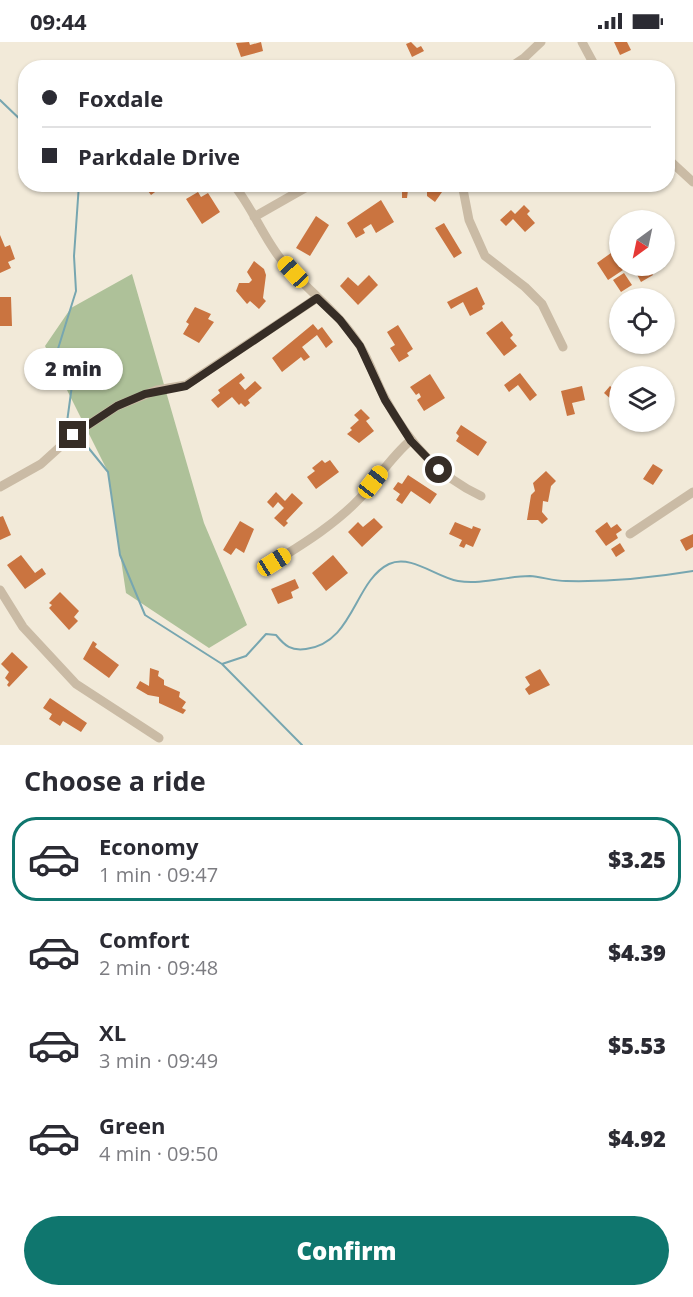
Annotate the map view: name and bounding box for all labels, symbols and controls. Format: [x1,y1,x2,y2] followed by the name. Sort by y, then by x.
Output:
[30,6,87,36] text: 09:44
[78,83,163,113] text: Foxdale
[78,141,240,171] text: Parkdale Drive
[609,210,675,276] north arrow
[609,210,675,432] map controls
[274,253,312,291] car
[609,288,675,354] button: locate
[23,348,122,390] callout: 2 min
[45,355,102,382] text: 2 min
[609,366,675,432] button: layers
[59,421,86,448] route end
[425,456,452,483] route start
[355,462,391,502] car
[254,545,294,579] car
[24,762,206,799] text: Choose a ride
[99,831,198,861] text: Economy
[27,832,81,886] icon: car
[608,844,666,874] text: $3.25
[99,861,218,888] text: 1 min · 09:47
[99,924,190,954] text: Comfort
[27,925,81,979] icon: car
[608,937,666,967] text: $4.39
[99,954,218,981] text: 2 min · 09:48
[99,1017,126,1047] text: XL
[27,1018,81,1072] icon: car
[608,1030,666,1060] text: $5.53
[99,1047,218,1074] text: 3 min · 09:49
[99,1110,165,1140] text: Green
[27,1111,81,1165] icon: car
[608,1123,666,1153] text: $4.92
[99,1140,218,1167] text: 4 min · 09:50
[24,1216,669,1285] button: Confirm

